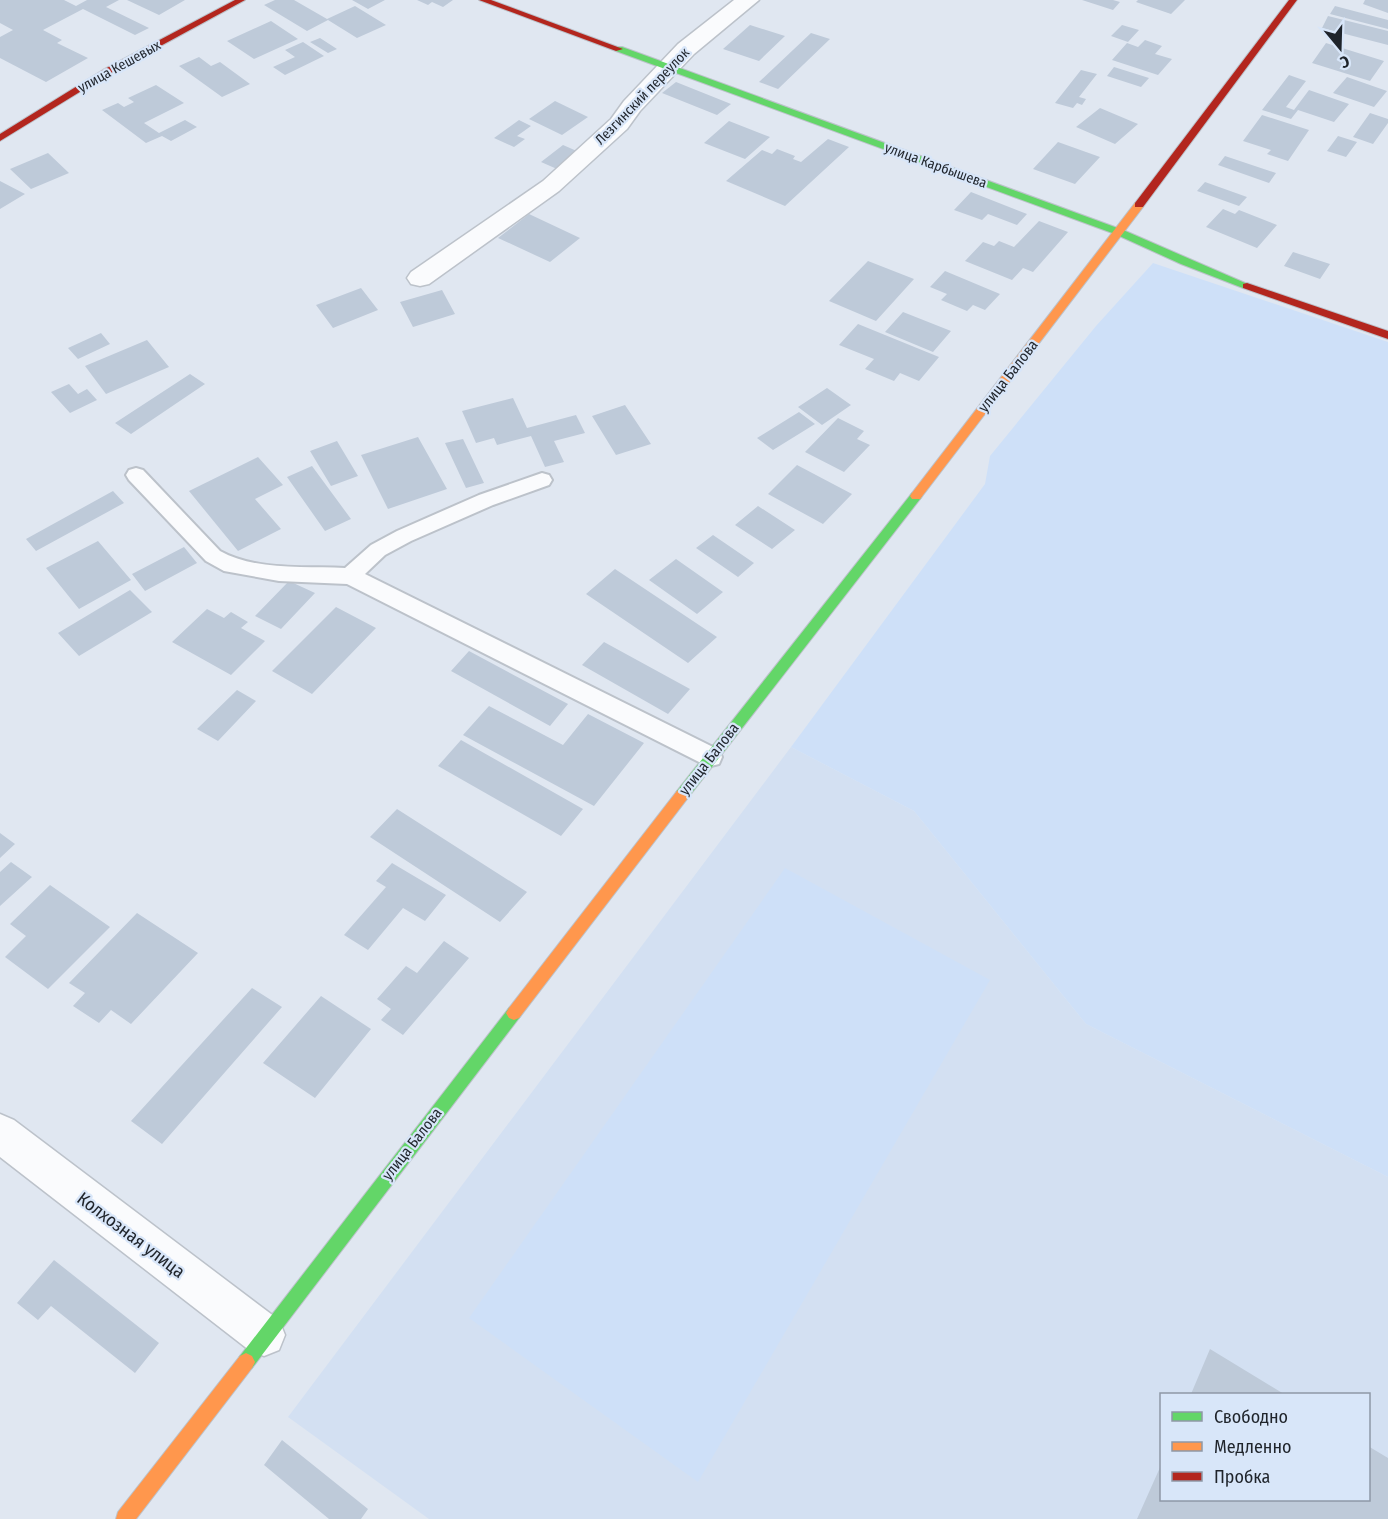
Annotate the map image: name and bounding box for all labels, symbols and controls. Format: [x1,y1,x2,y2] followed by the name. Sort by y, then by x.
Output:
[1310,18,1370,78] north arrow
[75,36,164,96] street label: улица Кешевых
[592,44,693,148] street label: Лезгинский переулок
[1337,51,1352,72] text: С
[883,139,989,192] street label: улица Карбышева
[974,336,1042,416] street label: улица Балова
[675,719,743,799] street label: улица Балова
[378,1104,446,1184] street label: улица Балова
[73,1187,189,1283] street label: Колхозная улица
[1160,1393,1370,1501] legend
[1214,1406,1288,1428] text: Свободно
[1214,1436,1292,1458] text: Медленно
[1214,1466,1270,1488] text: Пробка

